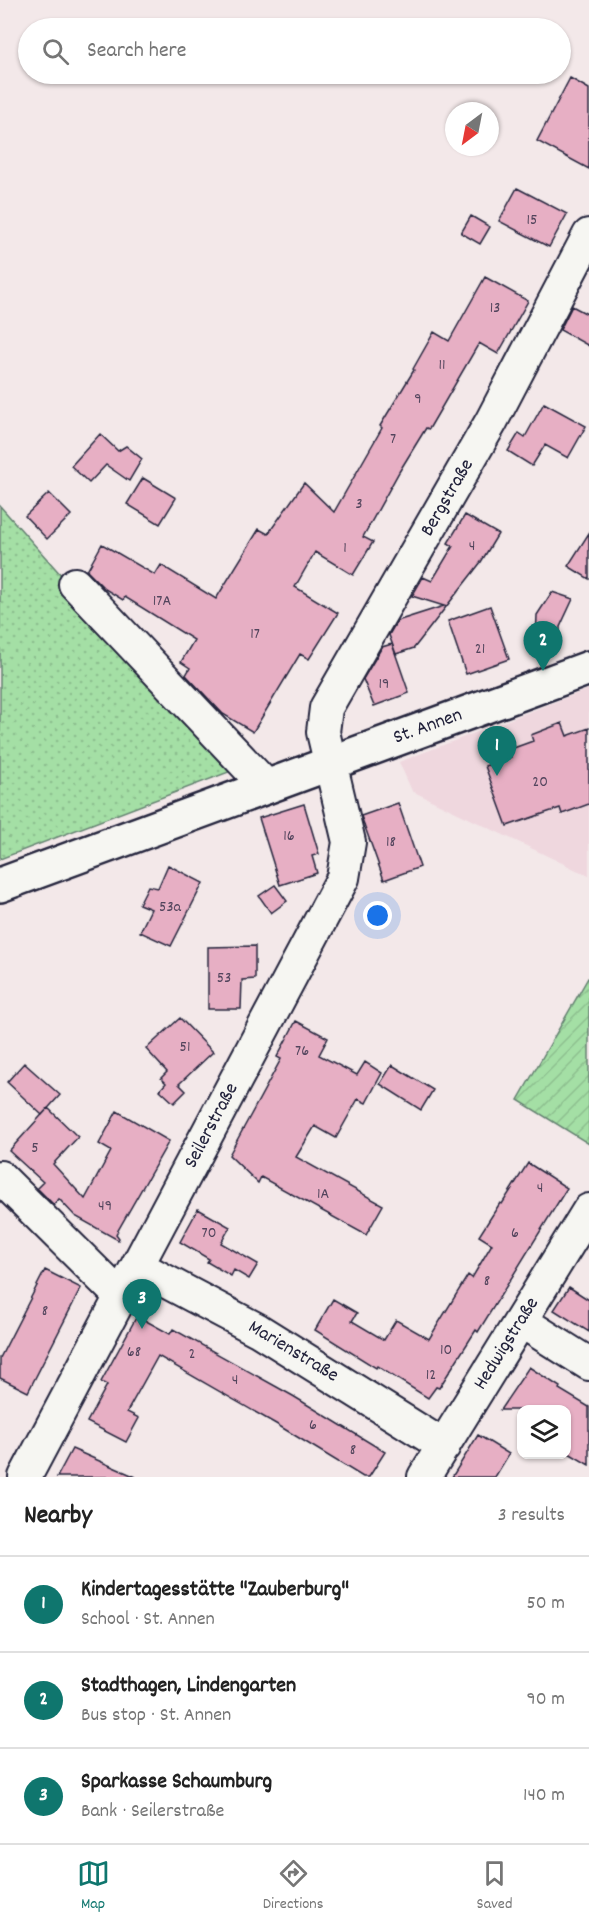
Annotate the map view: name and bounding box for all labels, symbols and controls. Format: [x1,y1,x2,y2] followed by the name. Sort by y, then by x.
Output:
[18,18,571,84] search box
[39,35,72,68] icon: search
[87,36,186,67] text: Search here
[445,102,499,156] north arrow
[527,209,537,232] house number: 15
[490,297,500,320] house number: 13
[438,354,446,377] house number: 11
[414,388,422,411] house number: 9
[390,428,396,451] house number: 7
[415,454,482,542] street label: Bergstraße
[355,493,363,516] house number: 3
[469,535,475,558] house number: 4
[343,537,347,560] house number: 1
[153,590,171,613] house number: 17A
[524,622,562,671] pin: 2
[250,623,260,646] house number: 17
[475,638,485,661] house number: 21
[379,673,389,696] house number: 19
[390,702,466,752] street label: St. Annen
[478,726,516,776] pin: 1
[532,771,548,794] house number: 20
[283,825,295,848] house number: 16
[386,831,396,854] house number: 18
[159,896,181,919] house number: 53a
[363,901,392,930] your location
[217,967,231,990] house number: 53
[180,1036,190,1059] house number: 51
[295,1040,309,1063] house number: 76
[178,1078,246,1174] street label: Seilerstraße
[31,1137,39,1160] house number: 5
[537,1177,543,1200] house number: 4
[317,1183,329,1206] house number: 1A
[98,1195,112,1218] house number: 49
[202,1222,216,1245] house number: 70
[511,1222,519,1245] house number: 6
[484,1270,490,1293] house number: 8
[122,1280,162,1329] pin: 3
[467,1292,547,1396] street label: Hedwigstraße
[42,1300,48,1323] house number: 8
[242,1314,344,1390] street label: Marienstraße
[440,1339,452,1362] house number: 10
[127,1341,141,1364] house number: 68
[189,1343,196,1366] house number: 2
[426,1364,436,1387] house number: 12
[232,1369,238,1392] house number: 4
[517,1405,571,1459] map controls
[517,1405,571,1459] button: layers
[309,1414,317,1437] house number: 6
[350,1439,356,1462] house number: 8
[24,1498,92,1535] text: Nearby
[498,1502,565,1530] text: 3 results
[81,1575,349,1606] text: Kindertagesstätte "Zauberburg"
[41,1590,46,1618] text: 1
[527,1590,565,1618] text: 50 m
[81,1606,215,1634] text: School · St. Annen
[81,1671,296,1702] text: Stadthagen, Lindengarten
[39,1686,48,1714] text: 2
[527,1686,565,1714] text: 90 m
[81,1702,231,1730] text: Bus stop · St. Annen
[81,1767,272,1798] text: Sparkasse Schaumburg
[39,1782,48,1810] text: 3
[523,1782,565,1810] text: 140 m
[81,1798,224,1826] text: Bank · Seilerstraße
[77,1857,110,1916] tab: Map
[263,1857,323,1916] tab: Directions
[477,1857,512,1916] tab: Saved

